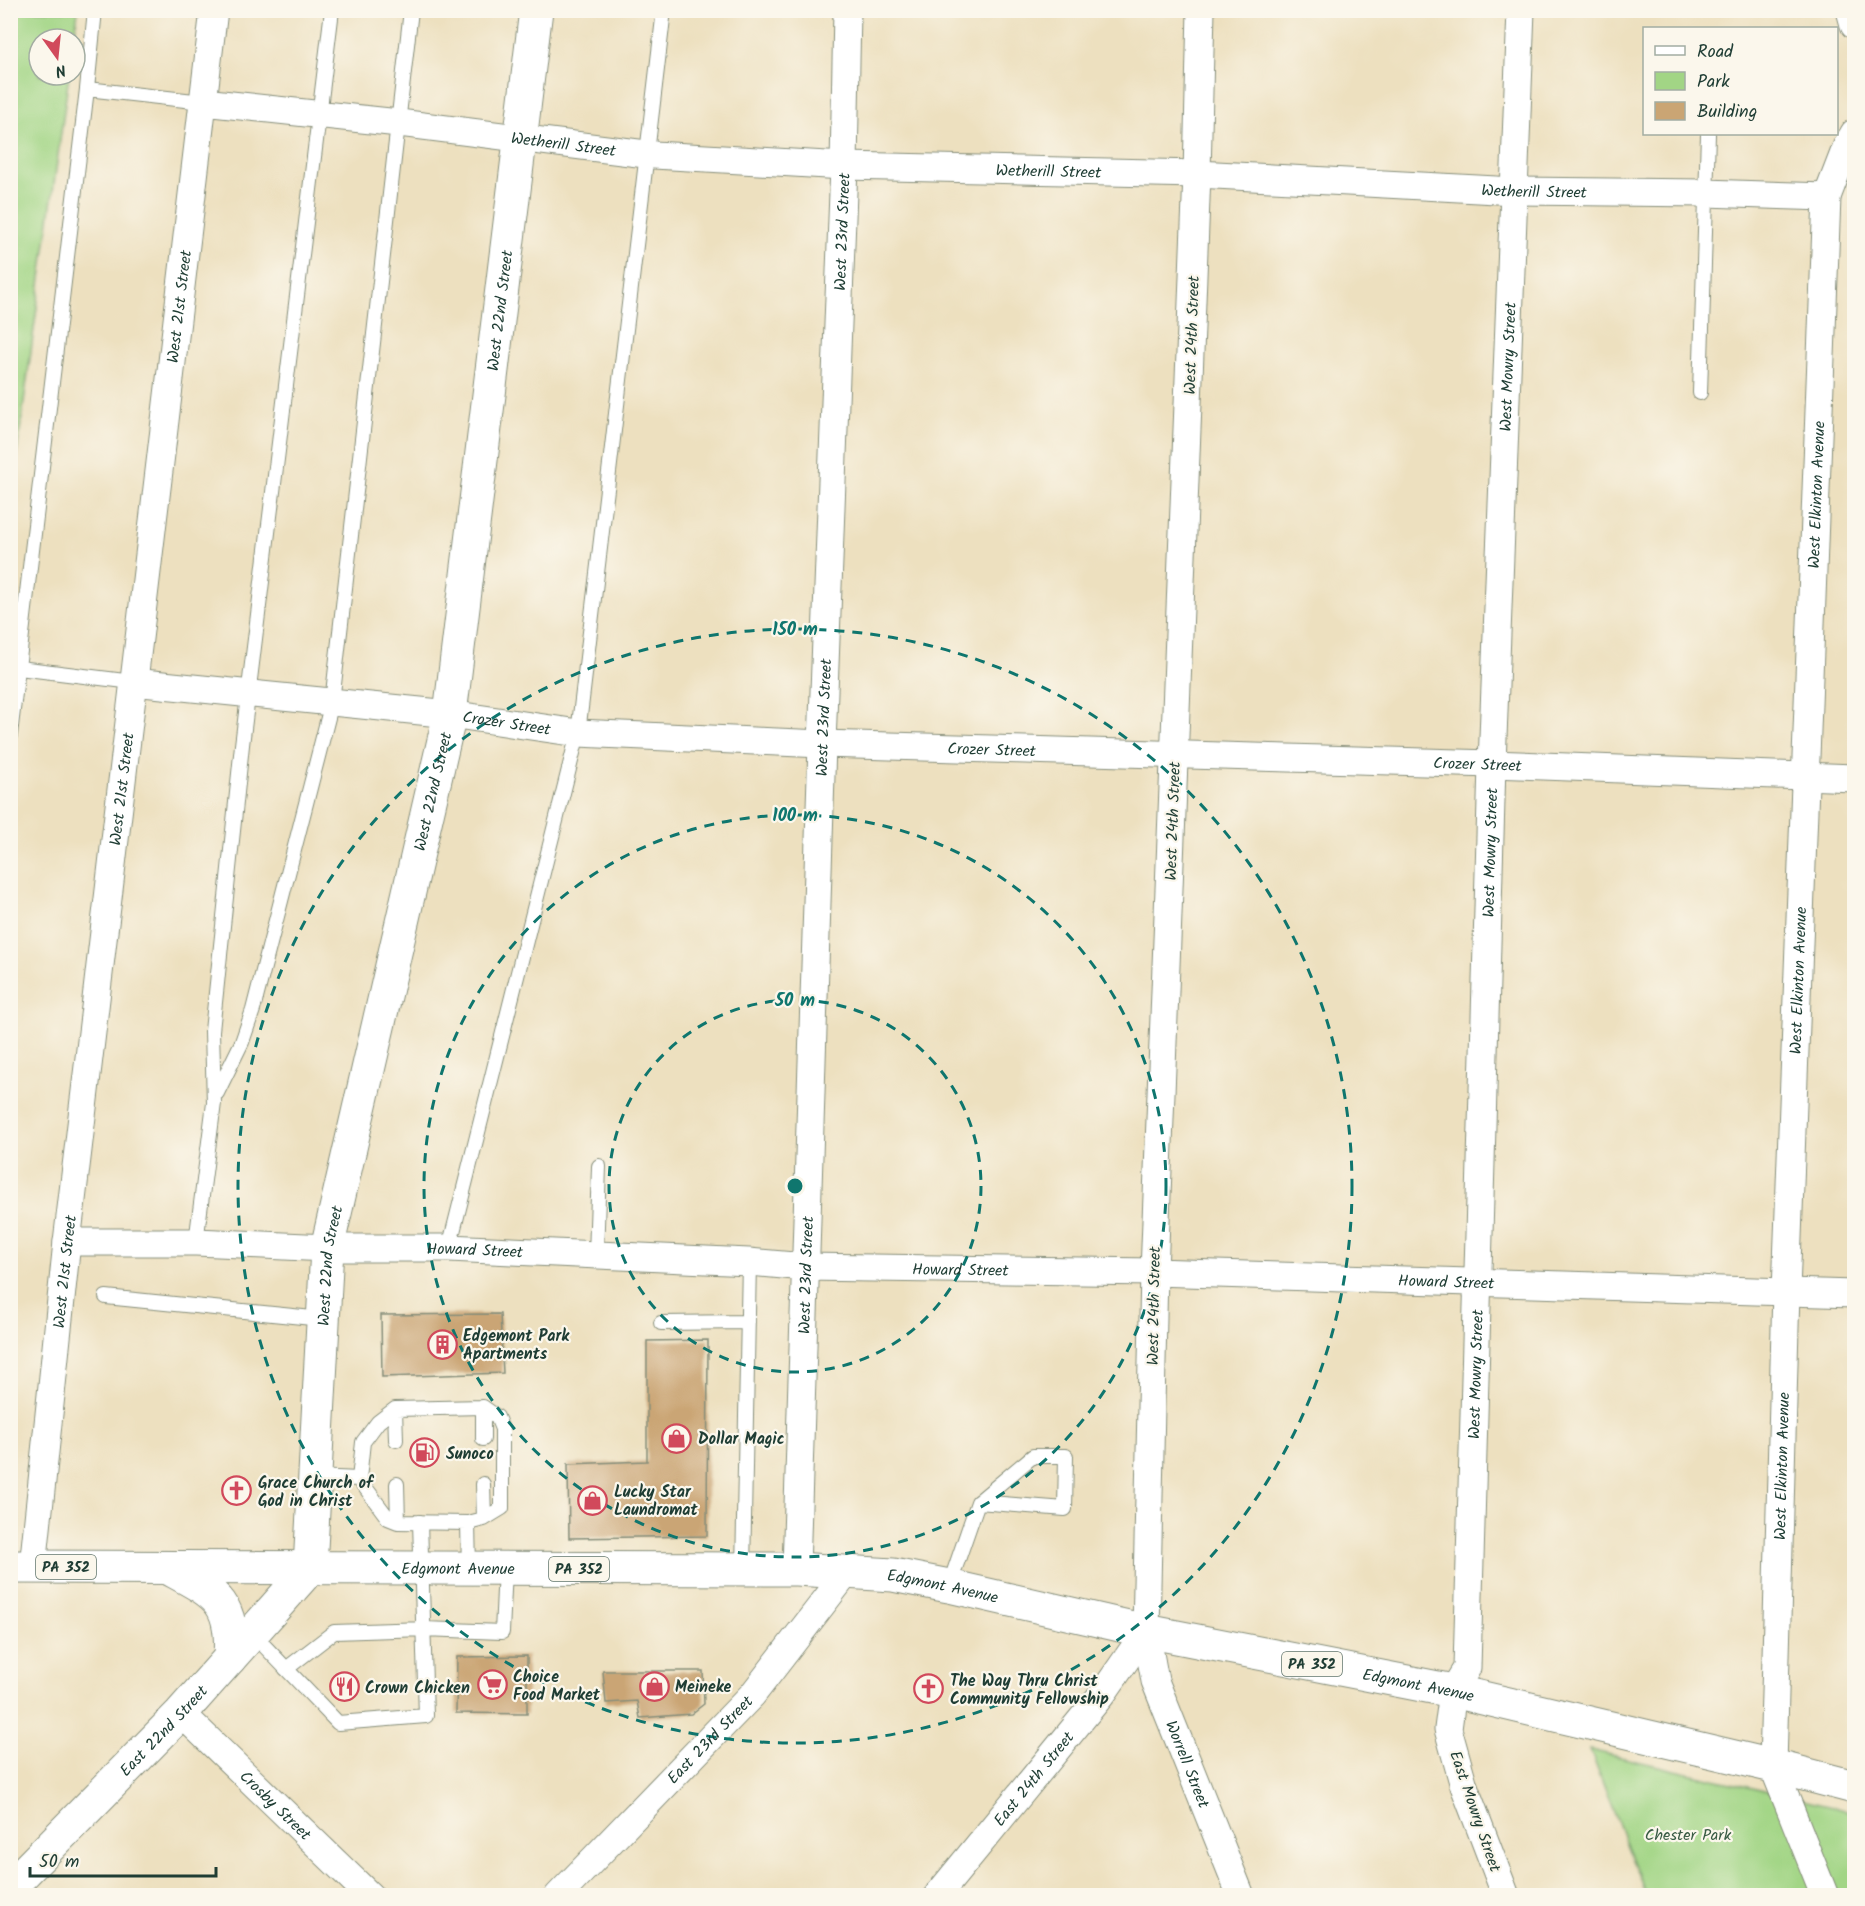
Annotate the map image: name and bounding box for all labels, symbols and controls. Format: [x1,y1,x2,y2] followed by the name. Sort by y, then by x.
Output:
[27,27,87,87] north arrow
[1643,27,1838,135] legend
[1697,38,1734,67] text: Road
[52,57,69,83] text: N
[1697,68,1730,97] text: Park
[1697,98,1757,127] text: Building
[509,126,618,164] street label: Wetherill Street
[995,158,1102,186] street label: Wetherill Street
[828,172,858,291] street label: West 23rd Street
[1480,178,1588,206] street label: Wetherill Street
[161,248,199,364] street label: West 21st Street
[481,248,521,372] street label: West 22nd Street
[1178,274,1207,395] street label: West 24th Street
[1494,301,1524,432] street label: West Mowry Street
[1802,420,1833,569] street label: West Elkinton Avenue
[772,616,818,645] text: 150 m
[810,657,839,777] street label: West 23rd Street
[461,705,553,743] street label: Crozer Street
[408,729,460,854] street label: West 22nd Street
[103,731,142,847] street label: West 21st Street
[947,737,1037,764] street label: Crozer Street
[1433,751,1523,779] street label: Crozer Street
[1159,760,1188,881] street label: West 24th Street
[1477,787,1505,918] street label: West Mowry Street
[772,802,818,831] text: 100 m
[1784,906,1814,1055] street label: West Elkinton Avenue
[774,987,815,1016] text: 50 m
[785,1176,805,1196] centre of rings
[312,1203,351,1327] street label: West 22nd Street
[47,1213,84,1330] street label: West 21st Street
[792,1215,821,1335] street label: West 23rd Street
[427,1237,524,1265] street label: Howard Street
[1141,1246,1168,1366] street label: West 24th Street
[912,1258,1010,1284] street label: Howard Street
[1397,1269,1496,1297] street label: Howard Street
[1462,1308,1491,1440] street label: West Mowry Street
[463,1324,570,1367] place label: Edgemont Park Apartments
[426,1328,458,1360] building icon: Edgemont Park Apartments
[1768,1392,1797,1540] street label: West Elkinton Avenue
[661,1422,693,1454] shop icon: Dollar Magic
[698,1427,785,1452] place label: Dollar Magic
[409,1437,441,1469] fuel station icon: Sunoco
[446,1442,494,1467] place label: Sunoco
[258,1471,375,1514] place label: Grace Church of God in Christ
[221,1475,253,1507] church icon: Grace Church of God in Christ
[614,1480,699,1523] place label: Lucky Star Laundromat
[577,1484,609,1516] shop icon: Lucky Star Laundromat
[36,1555,96,1579] road number: PA 352
[401,1557,515,1582] street label: Edgmont Avenue
[549,1557,609,1581] road number: PA 352
[886,1564,1001,1611] street label: Edgmont Avenue
[1282,1652,1342,1676] road number: PA 352
[1360,1663,1476,1710] street label: Edgmont Avenue
[513,1665,601,1708] place label: Choice Food Market
[476,1669,508,1701] supermarket icon: Choice Food Market
[950,1669,1109,1712] place label: The Way Thru Christ Community Fellowship
[638,1670,670,1702] shop icon: Meineke
[328,1671,360,1703] restaurant icon: Crown Chicken
[913,1673,945,1705] church icon: The Way Thru Christ Community Fellowship
[675,1675,732,1700] place label: Meineke
[365,1676,470,1701] place label: Crown Chicken
[114,1679,215,1783] street label: East 22nd Street
[662,1690,760,1790] street label: East 23rd Street
[1158,1717,1216,1813] street label: Worrell Street
[988,1726,1081,1832] street label: East 24th Street
[1442,1748,1507,1876] street label: East Mowry Street
[233,1765,317,1847] street label: Crosby Street
[1645,1823,1732,1848] park label: Chester Park
[30,1840,216,1878] scale bar
[39,1848,79,1877] text: 50 m

